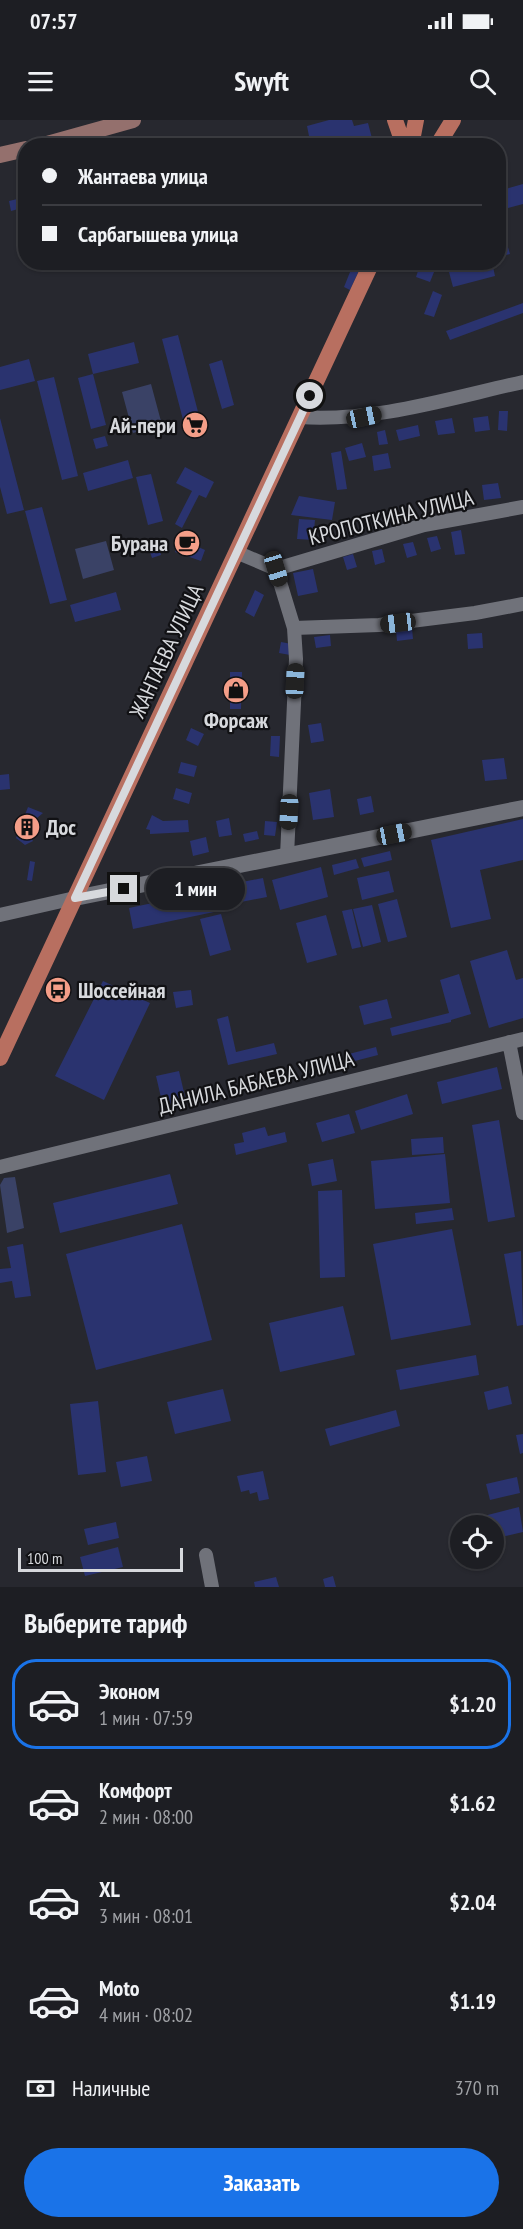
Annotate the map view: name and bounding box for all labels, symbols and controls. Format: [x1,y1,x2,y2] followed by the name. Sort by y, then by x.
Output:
[30,7,78,35] text: 07:57
[234,64,289,98] text: Swyft
[24,65,57,98] icon: menu
[466,65,499,98] icon: search
[78,162,208,190] text: Жантаева улица
[78,220,238,248] text: Сарбагышева улица
[296,382,323,409] route start
[345,404,383,430] car
[180,410,210,440] supermarket icon: Ай-пери
[109,411,176,439] place label: Ай-пери
[306,483,477,551] street label: КРОПОТКИНА УЛИЦА
[172,528,202,558] cafe icon: Бурана
[111,529,168,557] place label: Бурана
[262,549,290,589] car
[122,579,209,723] street label: ЖАНТАЕВА УЛИЦА
[379,612,417,634] car
[285,663,305,699] car
[221,675,251,705] shop icon: Форсаж
[204,706,268,734] place label: Форсаж
[279,794,299,830] car
[12,812,42,842] building icon: Дос
[46,813,76,841] place label: Дос
[375,822,413,846] car
[145,868,244,910] callout: 1 мин
[110,875,137,902] route end
[174,876,217,902] text: 1 мин
[43,975,73,1005] bus stop icon: Шоссейная
[78,976,166,1004] place label: Шоссейная
[155,1044,357,1120] street label: ДАНИЛА БАБАЕВА УЛИЦА
[450,1515,504,1569] map controls
[450,1515,504,1569] button: locate
[18,1545,183,1572] scale bar
[27,1548,62,1568] text: 100 m
[24,1606,187,1640] text: Выберите тариф
[27,1677,81,1731] icon: car
[99,1677,160,1705] text: Эконом
[449,1690,496,1718] text: $1.20
[99,1705,193,1731] text: 1 мин · 07:59
[27,1776,81,1830] icon: car
[99,1776,172,1804] text: Комфорт
[449,1789,496,1817] text: $1.62
[99,1804,193,1830] text: 2 мин · 08:00
[27,1875,81,1929] icon: car
[99,1875,120,1903] text: XL
[449,1888,496,1916] text: $2.04
[99,1903,193,1929] text: 3 мин · 08:01
[27,1974,81,2028] icon: car
[99,1974,140,2002] text: Moto
[449,1987,496,2015] text: $1.19
[99,2002,193,2028] text: 4 мин · 08:02
[24,2072,57,2105] icon: cash
[72,2074,150,2102] text: Наличные
[455,2075,499,2101] text: 370 m
[24,2148,499,2217] button: Заказать

